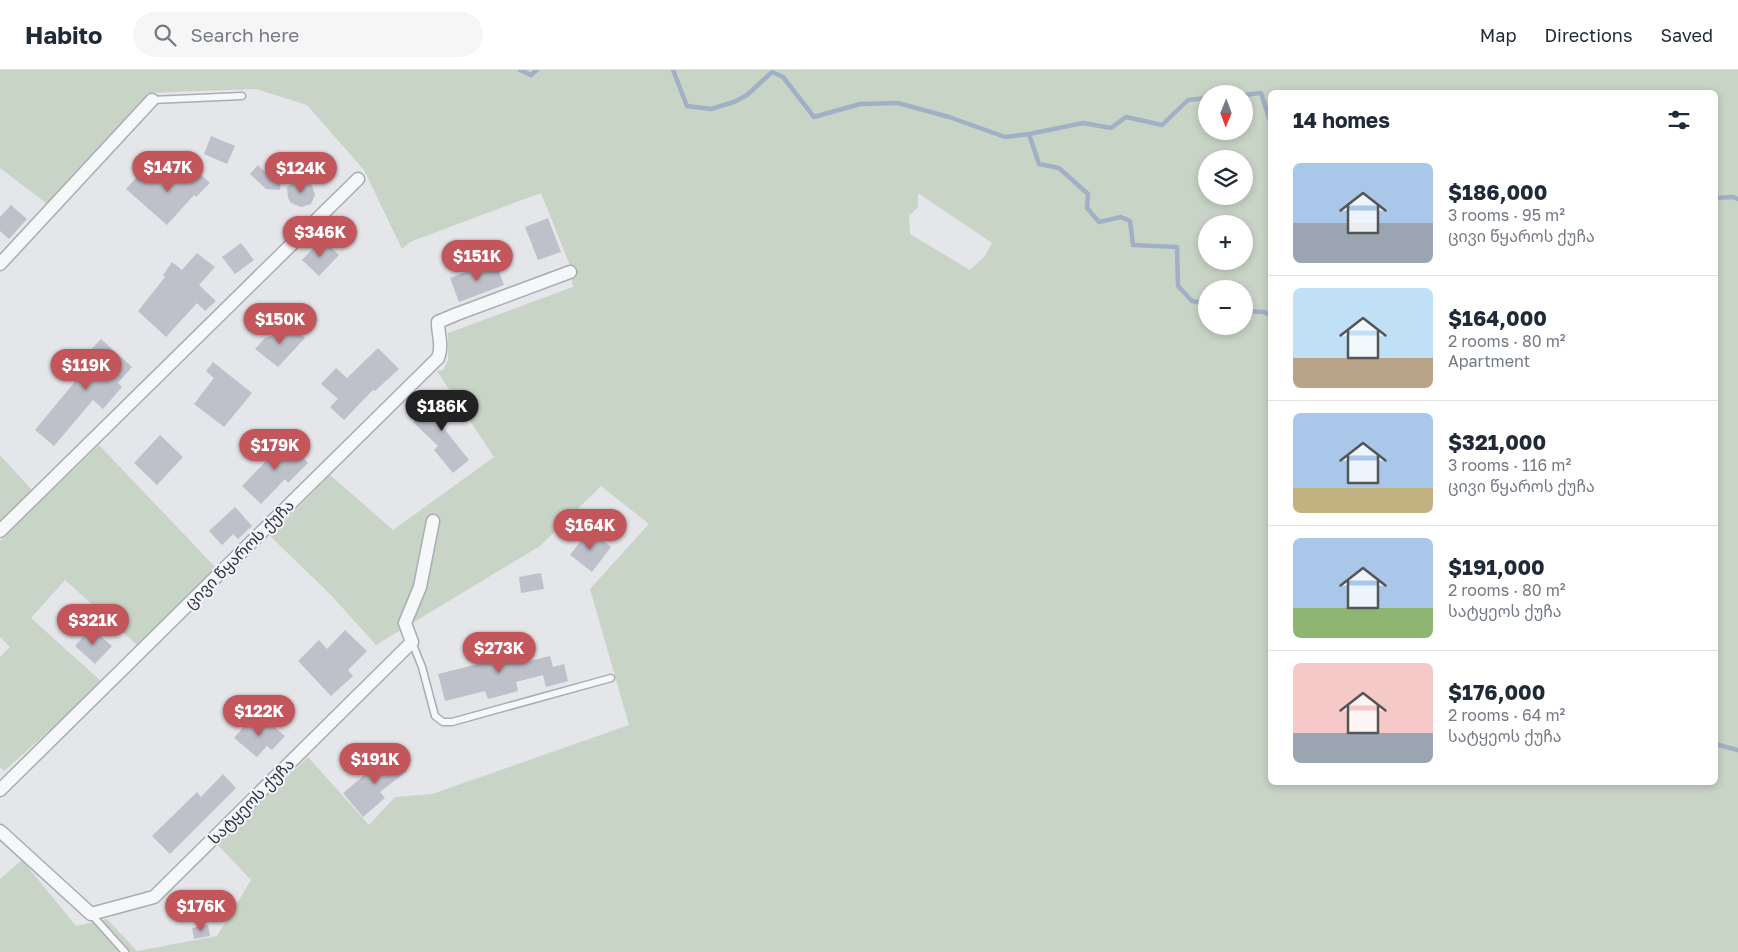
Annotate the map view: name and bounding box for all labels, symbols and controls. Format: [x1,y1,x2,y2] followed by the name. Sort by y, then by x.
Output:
[133,12,483,57] search box
[25,20,103,49] text: Habito
[151,21,179,49] icon: search
[191,23,299,46] text: Search here
[1480,24,1516,46] text: Map
[1544,24,1632,46] text: Directions
[1660,24,1713,46] text: Saved
[1198,85,1252,140] north arrow
[1198,85,1253,335] map controls
[1665,106,1693,134] icon: filters
[1293,107,1390,133] text: 14 homes
[133,150,203,193] pin: $147K
[1198,150,1253,205] button: layers
[266,152,336,194] pin: $124K
[143,157,193,177] text: $147K
[276,158,326,178] text: $124K
[1448,179,1547,205] text: $186,000
[1333,183,1393,243] icon: home
[1448,205,1565,225] text: 3 rooms · 95 m²
[1198,215,1253,270] button: +
[285,216,355,258] pin: $346K
[294,222,346,242] text: $346K
[1448,226,1595,246] text: ცივი წყაროს ქუჩა
[442,240,512,282] pin: $151K
[453,246,501,266] text: $151K
[1198,280,1253,335] button: −
[245,302,315,345] pin: $150K
[1448,305,1547,331] text: $164,000
[1333,308,1393,368] icon: home
[255,309,305,329] text: $150K
[1448,331,1566,351] text: 2 rooms · 80 m²
[51,348,121,391] pin: $119K
[1448,351,1530,371] text: Apartment
[62,355,110,375] text: $119K
[407,390,477,432] pin: $186K
[417,396,467,416] text: $186K
[240,428,310,471] pin: $179K
[1448,429,1546,455] text: $321,000
[1333,433,1393,493] icon: home
[250,435,300,455] text: $179K
[1448,455,1571,475] text: 3 rooms · 116 m²
[1448,476,1595,496] text: ცივი წყაროს ქუჩა
[180,495,298,613] street label: ცივი წყაროს ქუჩა
[555,508,625,551] pin: $164K
[565,515,615,535] text: $164K
[1448,554,1545,580] text: $191,000
[1333,558,1393,618] icon: home
[1448,580,1566,600] text: 2 rooms · 80 m²
[1448,601,1562,621] text: სატყეოს ქუჩა
[58,604,128,646] pin: $321K
[68,610,118,630] text: $321K
[464,632,534,674] pin: $273K
[474,638,524,658] text: $273K
[1448,679,1545,705] text: $176,000
[1333,683,1393,743] icon: home
[224,694,294,737] pin: $122K
[234,701,284,721] text: $122K
[1448,705,1565,725] text: 2 rooms · 64 m²
[1448,726,1562,746] text: სატყეოს ქუჩა
[340,742,410,785] pin: $191K
[351,749,399,769] text: $191K
[204,754,298,848] street label: სატყეოს ქუჩა
[166,890,236,932] pin: $176K
[176,896,226,916] text: $176K

